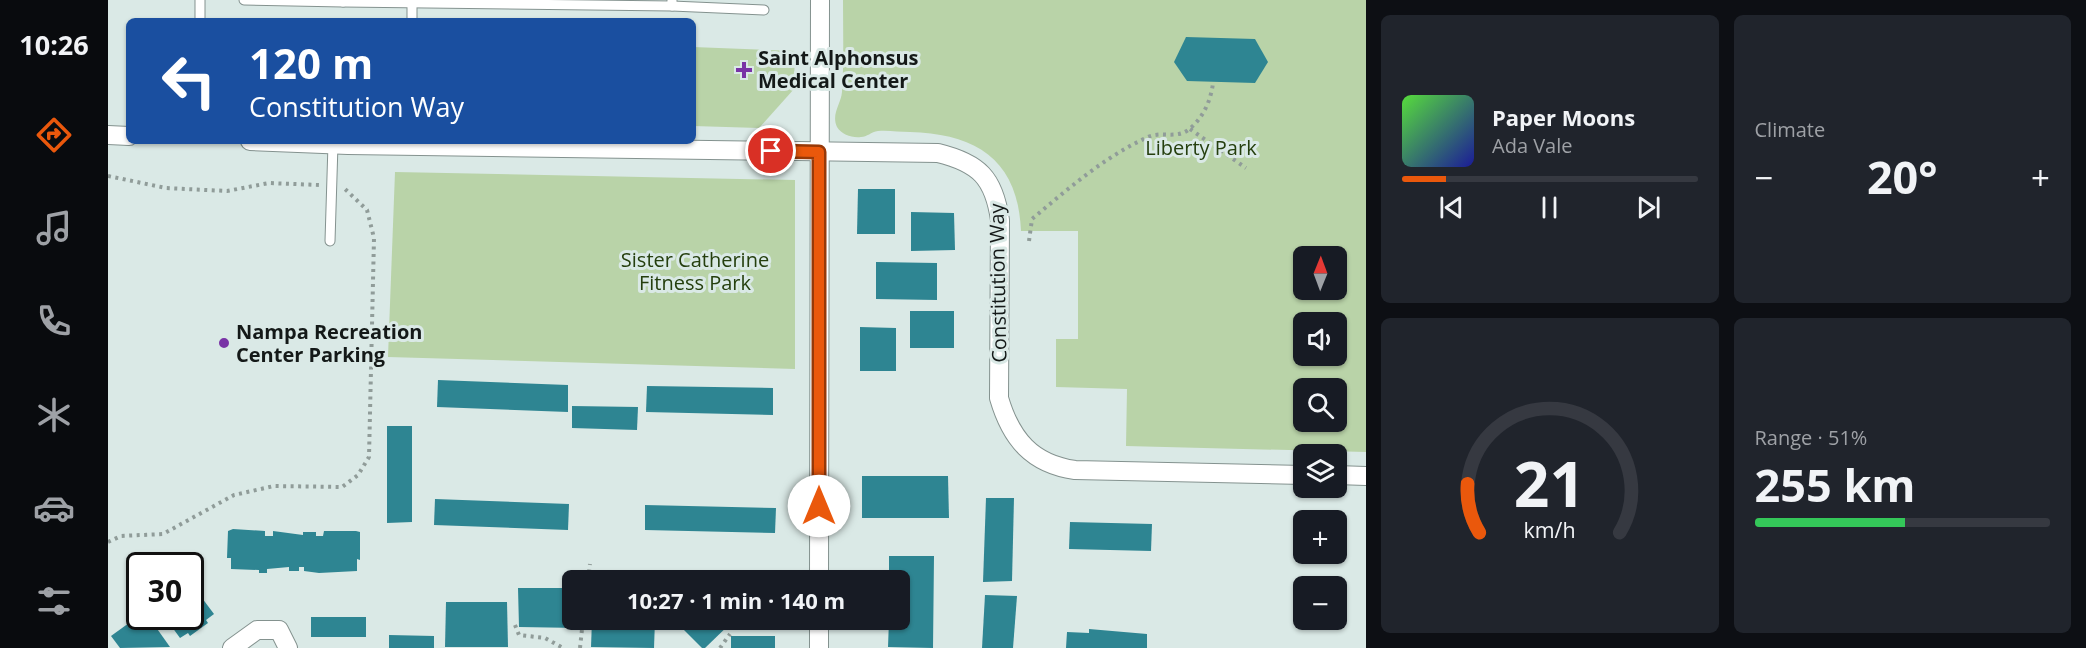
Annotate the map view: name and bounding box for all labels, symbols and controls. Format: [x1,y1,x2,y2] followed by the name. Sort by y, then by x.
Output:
[19,26,89,63] text: 10:26
[249,34,373,91] text: 120 m
[150,42,228,120] icon: left
[758,44,919,94] place label: Saint Alphonsus Medical Center
[735,61,753,79] marker: Saint Alphonsus Medical Center
[249,88,464,125] text: Constitution Way
[1492,102,1635,132] text: Paper Moons
[33,114,75,156] icon: directions
[1755,116,1825,143] text: Climate
[745,125,796,176] pin
[1492,132,1573,159] text: Ada Vale
[754,134,787,167] icon: arrive
[1145,134,1257,161] park label: Liberty Park
[1867,146,1938,207] text: 20°
[1755,155,1773,200] text: −
[2031,155,2050,200] text: +
[1435,191,1468,224] icon: previous
[1533,191,1566,224] icon: pause
[1632,191,1665,224] icon: next
[983,202,1012,363] street label: Constitution Way
[33,207,75,249] icon: music
[621,246,769,296] park label: Sister Catherine Fitness Park
[1293,246,1347,300] north arrow
[1293,246,1347,630] map controls
[33,300,75,342] icon: phone
[1293,312,1347,366] button: sound
[236,318,423,368] place label: Nampa Recreation Center Parking
[217,336,231,350] marker: Nampa Recreation Center Parking
[1293,378,1347,432] button: search
[33,394,75,436] icon: climate
[1755,424,1867,451] text: Range · 51%
[1514,440,1585,525] text: 21
[1293,444,1347,498] button: layers
[1755,454,1915,515] text: 255 km
[787,474,851,538] position arrow
[33,487,75,529] icon: car
[1293,510,1347,564] button: +
[1524,515,1576,544] text: km/h
[126,552,204,630] speed limit sign: 30
[1293,576,1347,630] button: −
[33,580,75,622] icon: filters
[627,585,845,615] text: 10:27 · 1 min · 140 m

